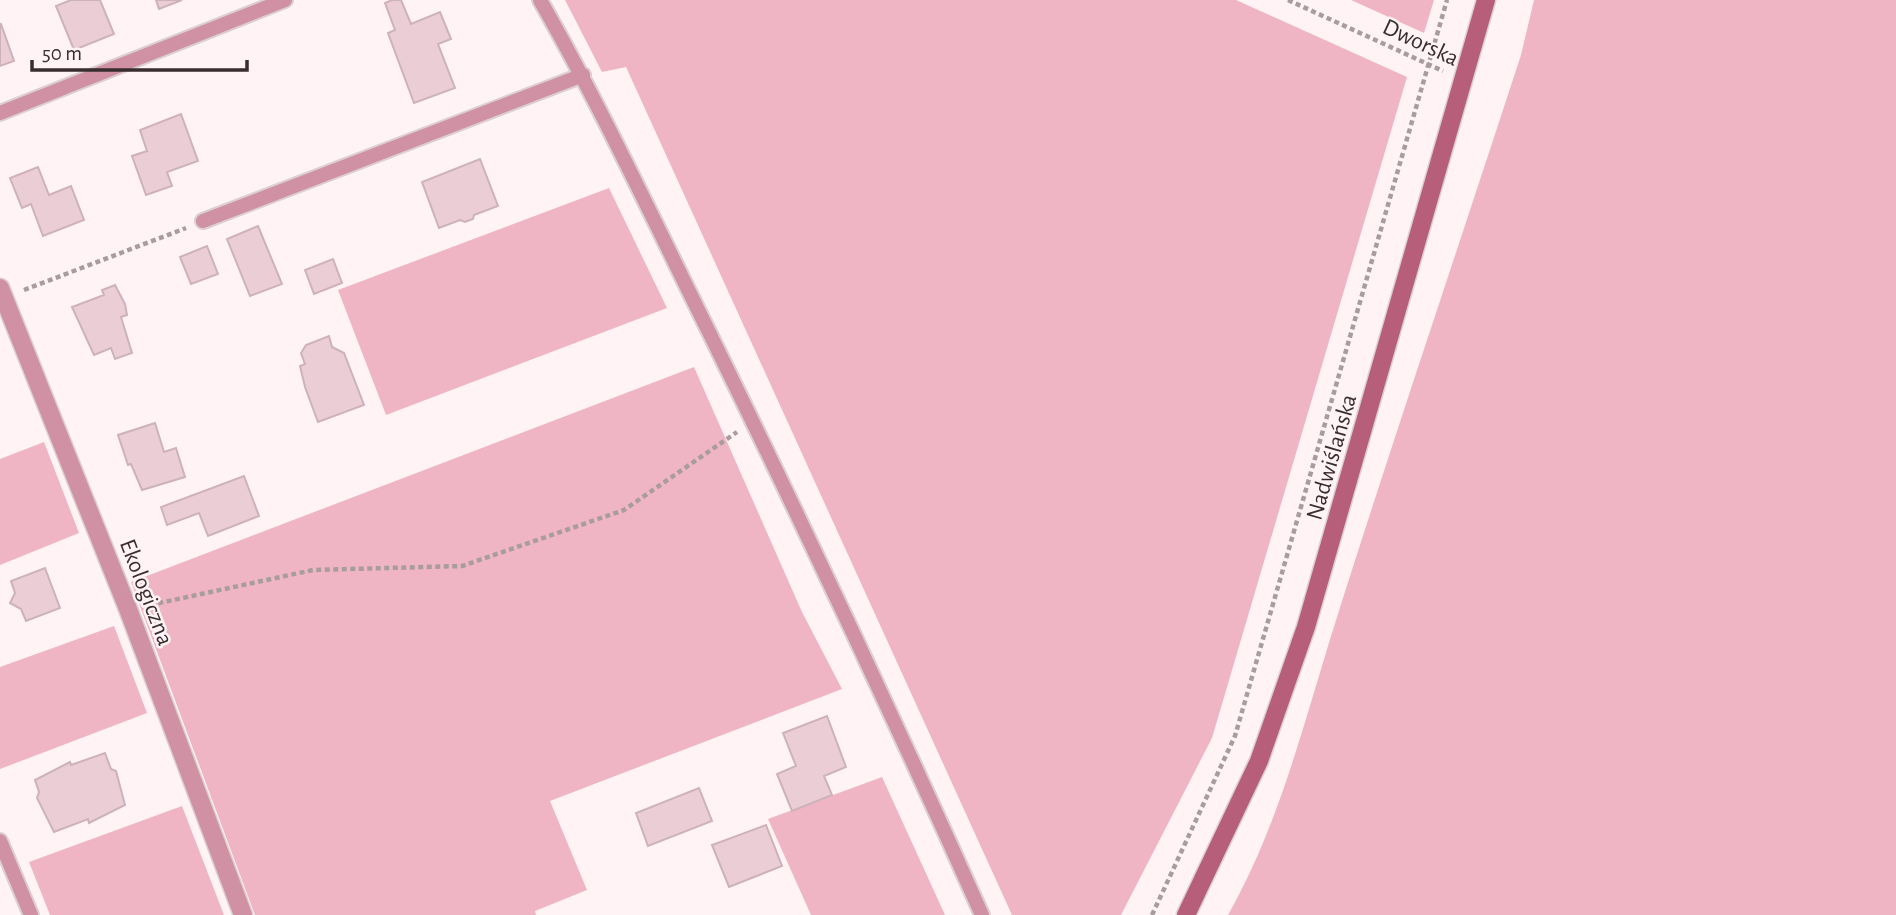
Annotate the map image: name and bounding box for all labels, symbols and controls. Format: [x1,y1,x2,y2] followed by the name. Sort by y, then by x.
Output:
[1379,15,1462,71] street label: Dworska
[32,28,247,72] scale bar
[42,43,82,64] text: 50 m
[1303,392,1361,523] street label: Nadwiślańska
[115,536,177,649] street label: Ekologiczna

